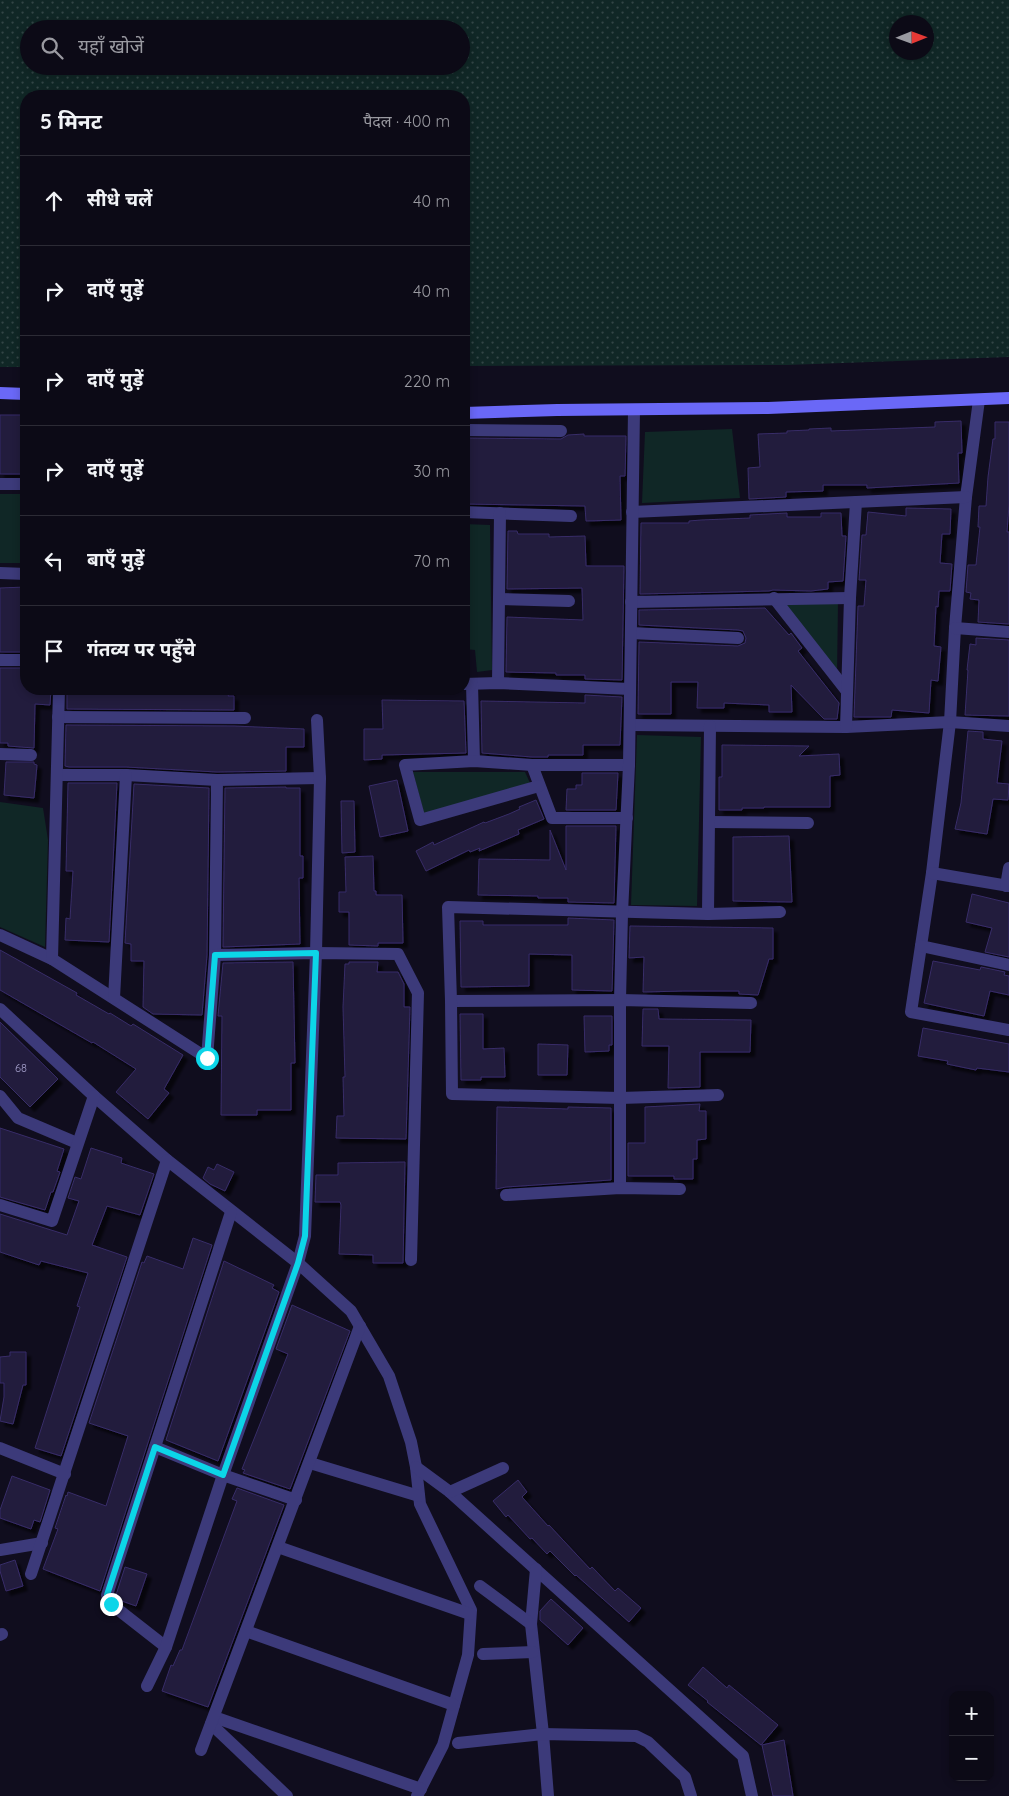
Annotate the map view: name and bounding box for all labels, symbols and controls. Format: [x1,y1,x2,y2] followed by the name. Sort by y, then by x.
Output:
[889,15,934,60] north arrow
[20,20,470,75] search box
[38,34,66,62] icon: search
[78,34,144,58] text: यहाँ खोजें
[40,108,102,134] text: 5 मिनट
[363,111,450,131] text: पैदल · 400 m
[40,187,68,215] icon: ahead
[87,187,152,211] text: सीधे चलें
[413,191,450,211] text: 40 m
[40,277,68,305] icon: right
[87,277,143,301] text: दाएँ मुड़ें
[413,281,450,301] text: 40 m
[40,367,68,395] icon: right
[87,367,143,391] text: दाएँ मुड़ें
[404,371,450,391] text: 220 m
[40,457,68,485] icon: right
[87,457,143,481] text: दाएँ मुड़ें
[413,461,450,481] text: 30 m
[40,547,68,575] icon: left
[87,547,144,571] text: बाएँ मुड़ें
[413,551,450,571] text: 70 m
[40,637,68,665] icon: arrive
[87,637,195,661] text: गंतव्य पर पहुँचे
[196,1047,219,1070] route start
[15,1061,27,1075] house number: 68
[100,1593,123,1616] route end
[949,1691,994,1781] map controls
[949,1691,994,1736] button: +
[949,1736,994,1781] button: −

